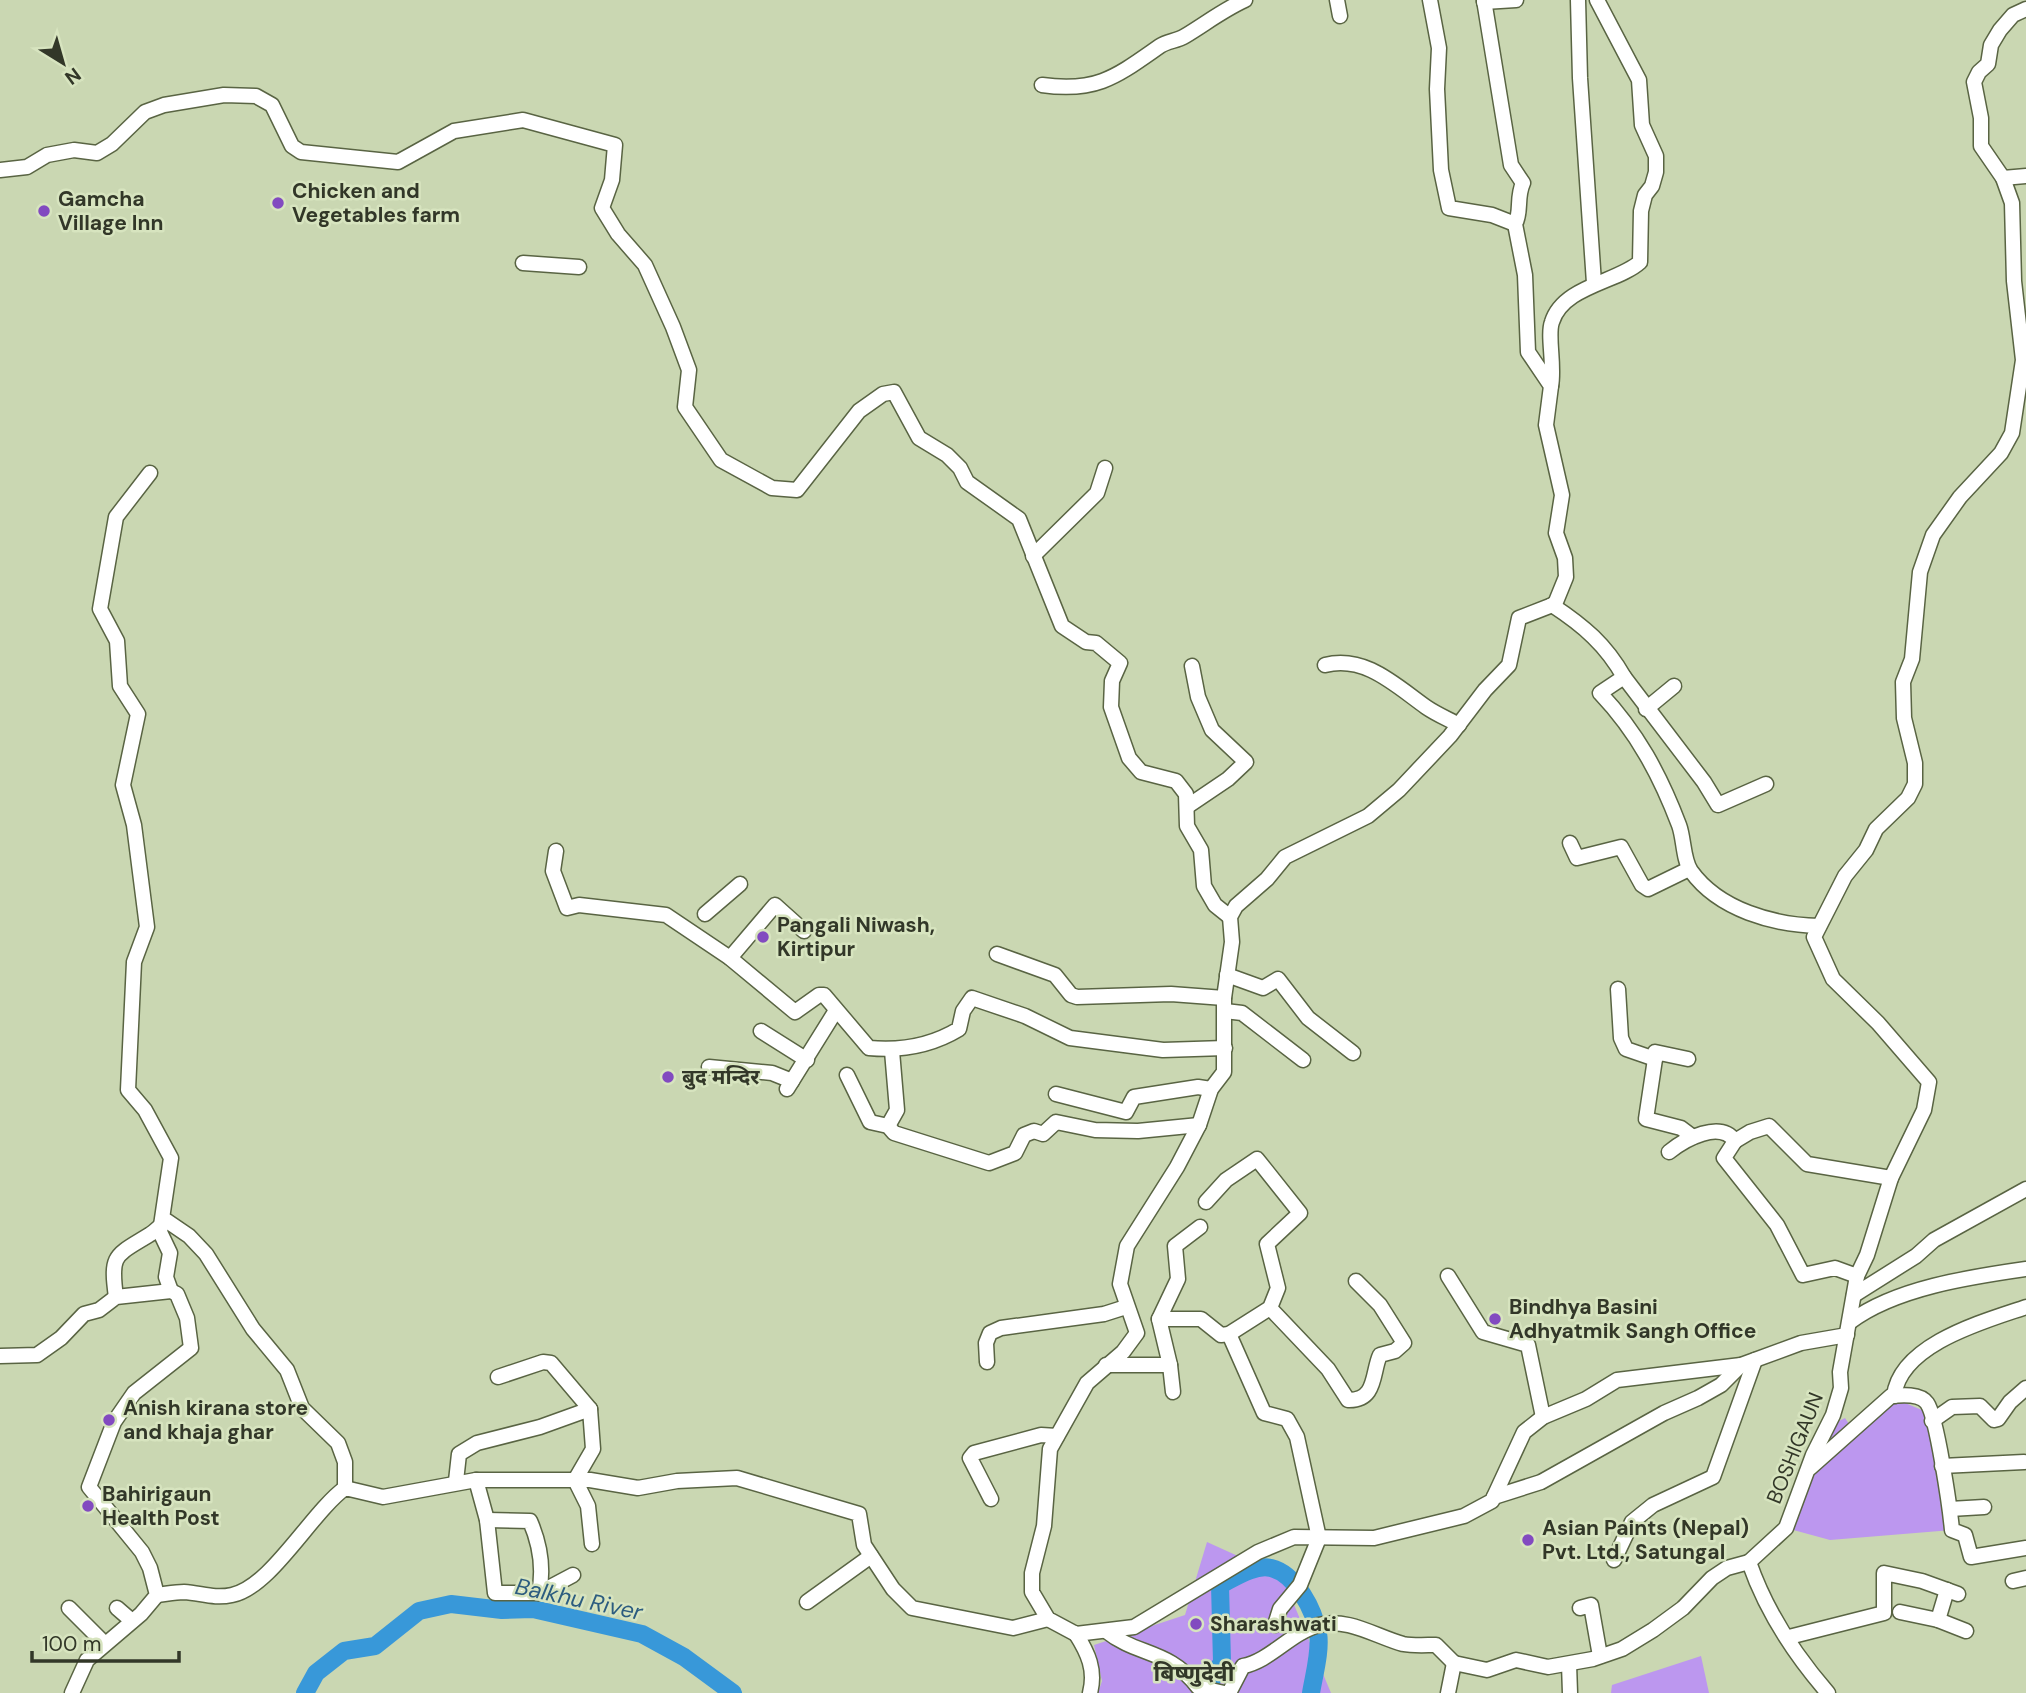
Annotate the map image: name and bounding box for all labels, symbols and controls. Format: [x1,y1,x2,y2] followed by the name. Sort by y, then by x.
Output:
[28,28,98,98] north arrow
[60,62,86,90] text: N
[292,177,460,229] place label: Chicken and Vegetables farm
[58,185,163,237] place label: Gamcha Village Inn
[270,195,286,211] marker: Chicken and Vegetables farm
[36,203,52,219] marker: Gamcha Village Inn
[777,911,935,963] place label: Pangali Niwash, Kirtipur
[755,929,771,945] marker: Pangali Niwash, Kirtipur
[682,1063,760,1091] place label: बुद मन्दिर
[660,1069,676,1085] marker: बुद मन्दिर
[1509,1293,1756,1345] place label: Bindhya Basini Adhyatmik Sangh Office
[1487,1311,1503,1327] marker: Bindhya Basini Adhyatmik Sangh Office
[1760,1388,1830,1508] street label: BOSHIGAUN
[123,1394,308,1446] place label: Anish kirana store and khaja ghar
[101,1412,117,1428] marker: Anish kirana store and khaja ghar
[102,1480,220,1532] place label: Bahirigaun Health Post
[80,1498,96,1514] marker: Bahirigaun Health Post
[1542,1514,1749,1566] place label: Asian Paints (Nepal) Pvt. Ltd., Satungal
[1520,1532,1536,1548] marker: Asian Paints (Nepal) Pvt. Ltd., Satungal
[513,1571,647,1627] water label: Balkhu River
[1210,1610,1337,1638] place label: Sharashwati
[1188,1616,1204,1632] marker: Sharashwati
[32,1620,178,1664] scale bar
[42,1630,102,1658] text: 100 m
[1154,1658,1236,1688] district label: बिष्णुदेवी

